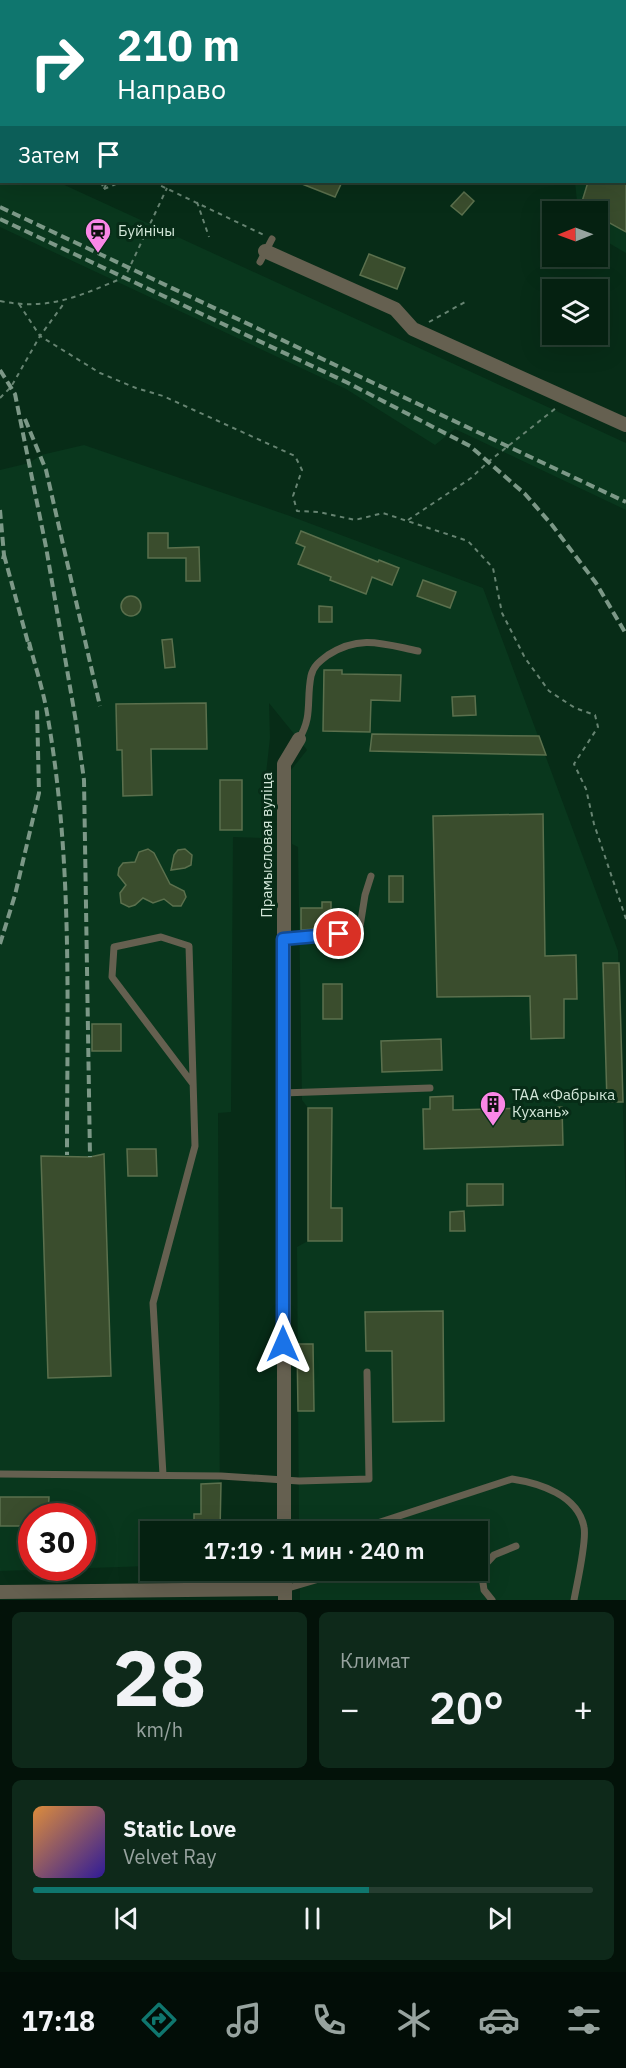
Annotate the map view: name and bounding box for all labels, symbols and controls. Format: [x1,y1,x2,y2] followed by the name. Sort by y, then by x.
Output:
[117,18,240,73] text: 210 m
[18,24,96,102] icon: right
[117,71,226,106] text: Направо
[92,138,125,171] icon: arrive
[18,140,80,169] text: Затем
[542,201,608,267] north arrow
[542,201,608,345] map controls
[83,216,113,254] station icon: Буйнічы
[118,221,175,240] place label: Буйнічы
[542,279,608,345] button: layers
[257,772,276,918] street label: Прамысловая вуліца
[313,908,364,959] pin
[322,917,355,950] icon: arrive
[512,1085,615,1121] place label: ТАА «Фабрыка Кухань»
[478,1089,508,1127] building icon: ТАА «Фабрыка Кухань»
[251,1312,315,1376] position arrow
[18,1503,96,1581] speed limit sign: 30
[203,1536,425,1565] text: 17:19 · 1 мин · 240 m
[113,1626,206,1727] text: 28
[340,1647,410,1674] text: Климат
[429,1678,504,1736] text: 20°
[340,1687,360,1730] text: −
[573,1687,593,1730] text: +
[136,1716,183,1743] text: km/h
[123,1814,236,1843] text: Static Love
[123,1843,216,1870] text: Velvet Ray
[110,1902,143,1935] icon: previous
[296,1902,329,1935] icon: pause
[483,1902,516,1935] icon: next
[138,1999,180,2041] icon: directions
[223,1999,265,2041] icon: music
[308,1999,350,2041] icon: phone
[393,1999,435,2041] icon: climate
[478,1999,520,2041] icon: car
[563,1999,605,2041] icon: filters
[21,2003,95,2038] text: 17:18

